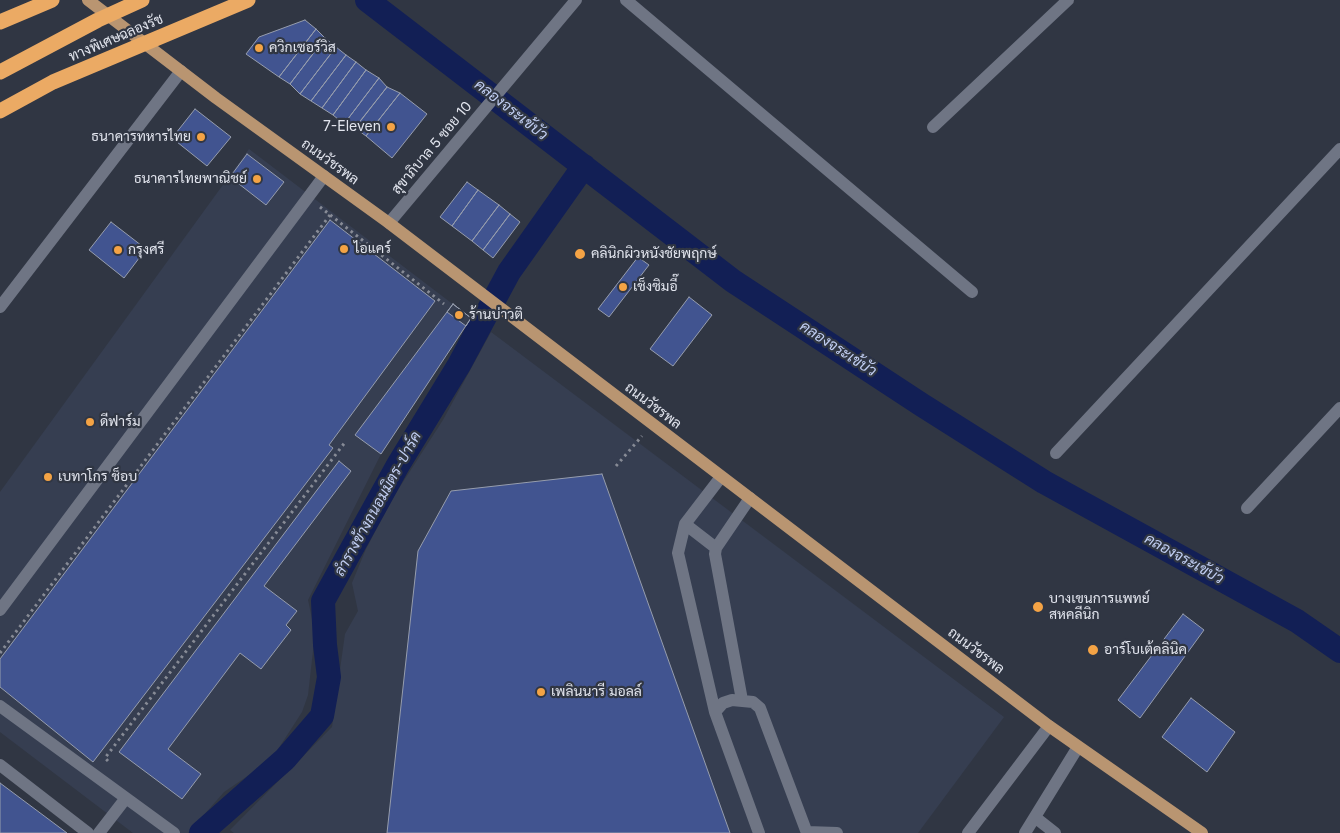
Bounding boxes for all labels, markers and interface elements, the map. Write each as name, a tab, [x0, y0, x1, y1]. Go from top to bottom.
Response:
street label: ทางพิเศษฉลองรัช	[66, 11, 166, 65]
place label: ควิกเซอร์วิส	[269, 40, 336, 56]
marker: ควิกเซอร์วิส	[253, 42, 265, 54]
water label: คลองจระเข้บัว	[471, 76, 551, 144]
street label: สุขาภิบาล 5 ซอย 10	[388, 98, 476, 198]
place label: 7-Eleven	[323, 119, 381, 135]
marker: 7-Eleven	[385, 121, 397, 133]
place label: ธนาคารทหารไทย	[91, 129, 191, 145]
marker: ธนาคารทหารไทย	[195, 131, 207, 143]
street label: ถนนวัชรพล	[298, 136, 362, 188]
place label: ธนาคารไทยพาณิชย์	[134, 171, 247, 187]
marker: ธนาคารไทยพาณิชย์	[251, 173, 263, 185]
place label: ไอแคร์	[354, 241, 391, 257]
place label: กรุงศรี	[128, 242, 164, 258]
marker: ไอแคร์	[338, 243, 350, 255]
marker: กรุงศรี	[112, 244, 124, 256]
place label: คลินิกผิวหนังชัยพฤกษ์	[591, 246, 717, 262]
marker: คลินิกผิวหนังชัยพฤกษ์	[573, 247, 587, 261]
place label: เช็งซิมอี๊	[633, 279, 678, 295]
marker: เช็งซิมอี๊	[617, 281, 629, 293]
place label: ร้านบ่าวติ	[469, 307, 523, 323]
marker: ร้านบ่าวติ	[453, 309, 465, 321]
water label: คลองจระเข้บัว	[796, 318, 880, 380]
street label: ถนนวัชรพล	[621, 379, 685, 433]
place label: ดีฟาร์ม	[100, 414, 141, 430]
marker: ดีฟาร์ม	[84, 416, 96, 428]
water label: ลำรางข้างถนอมมิตร-ปาร์ค	[331, 429, 425, 579]
place label: เบทาโกร ช็อบ	[58, 469, 137, 485]
marker: เบทาโกร ช็อบ	[42, 471, 54, 483]
water label: คลองจระเข้บัว	[1141, 530, 1227, 588]
place label: บางเขนการแพทย์ สหคลีนิก	[1049, 591, 1150, 624]
marker: บางเขนการแพทย์ สหคลีนิก	[1031, 600, 1045, 614]
street label: ถนนวัชรพล	[944, 624, 1008, 678]
place label: อาร์โบเต้คลินิค	[1104, 642, 1187, 658]
marker: อาร์โบเต้คลินิค	[1086, 643, 1100, 657]
place label: เพลินนารี มอลล์	[551, 684, 642, 700]
marker: เพลินนารี มอลล์	[535, 686, 547, 698]

